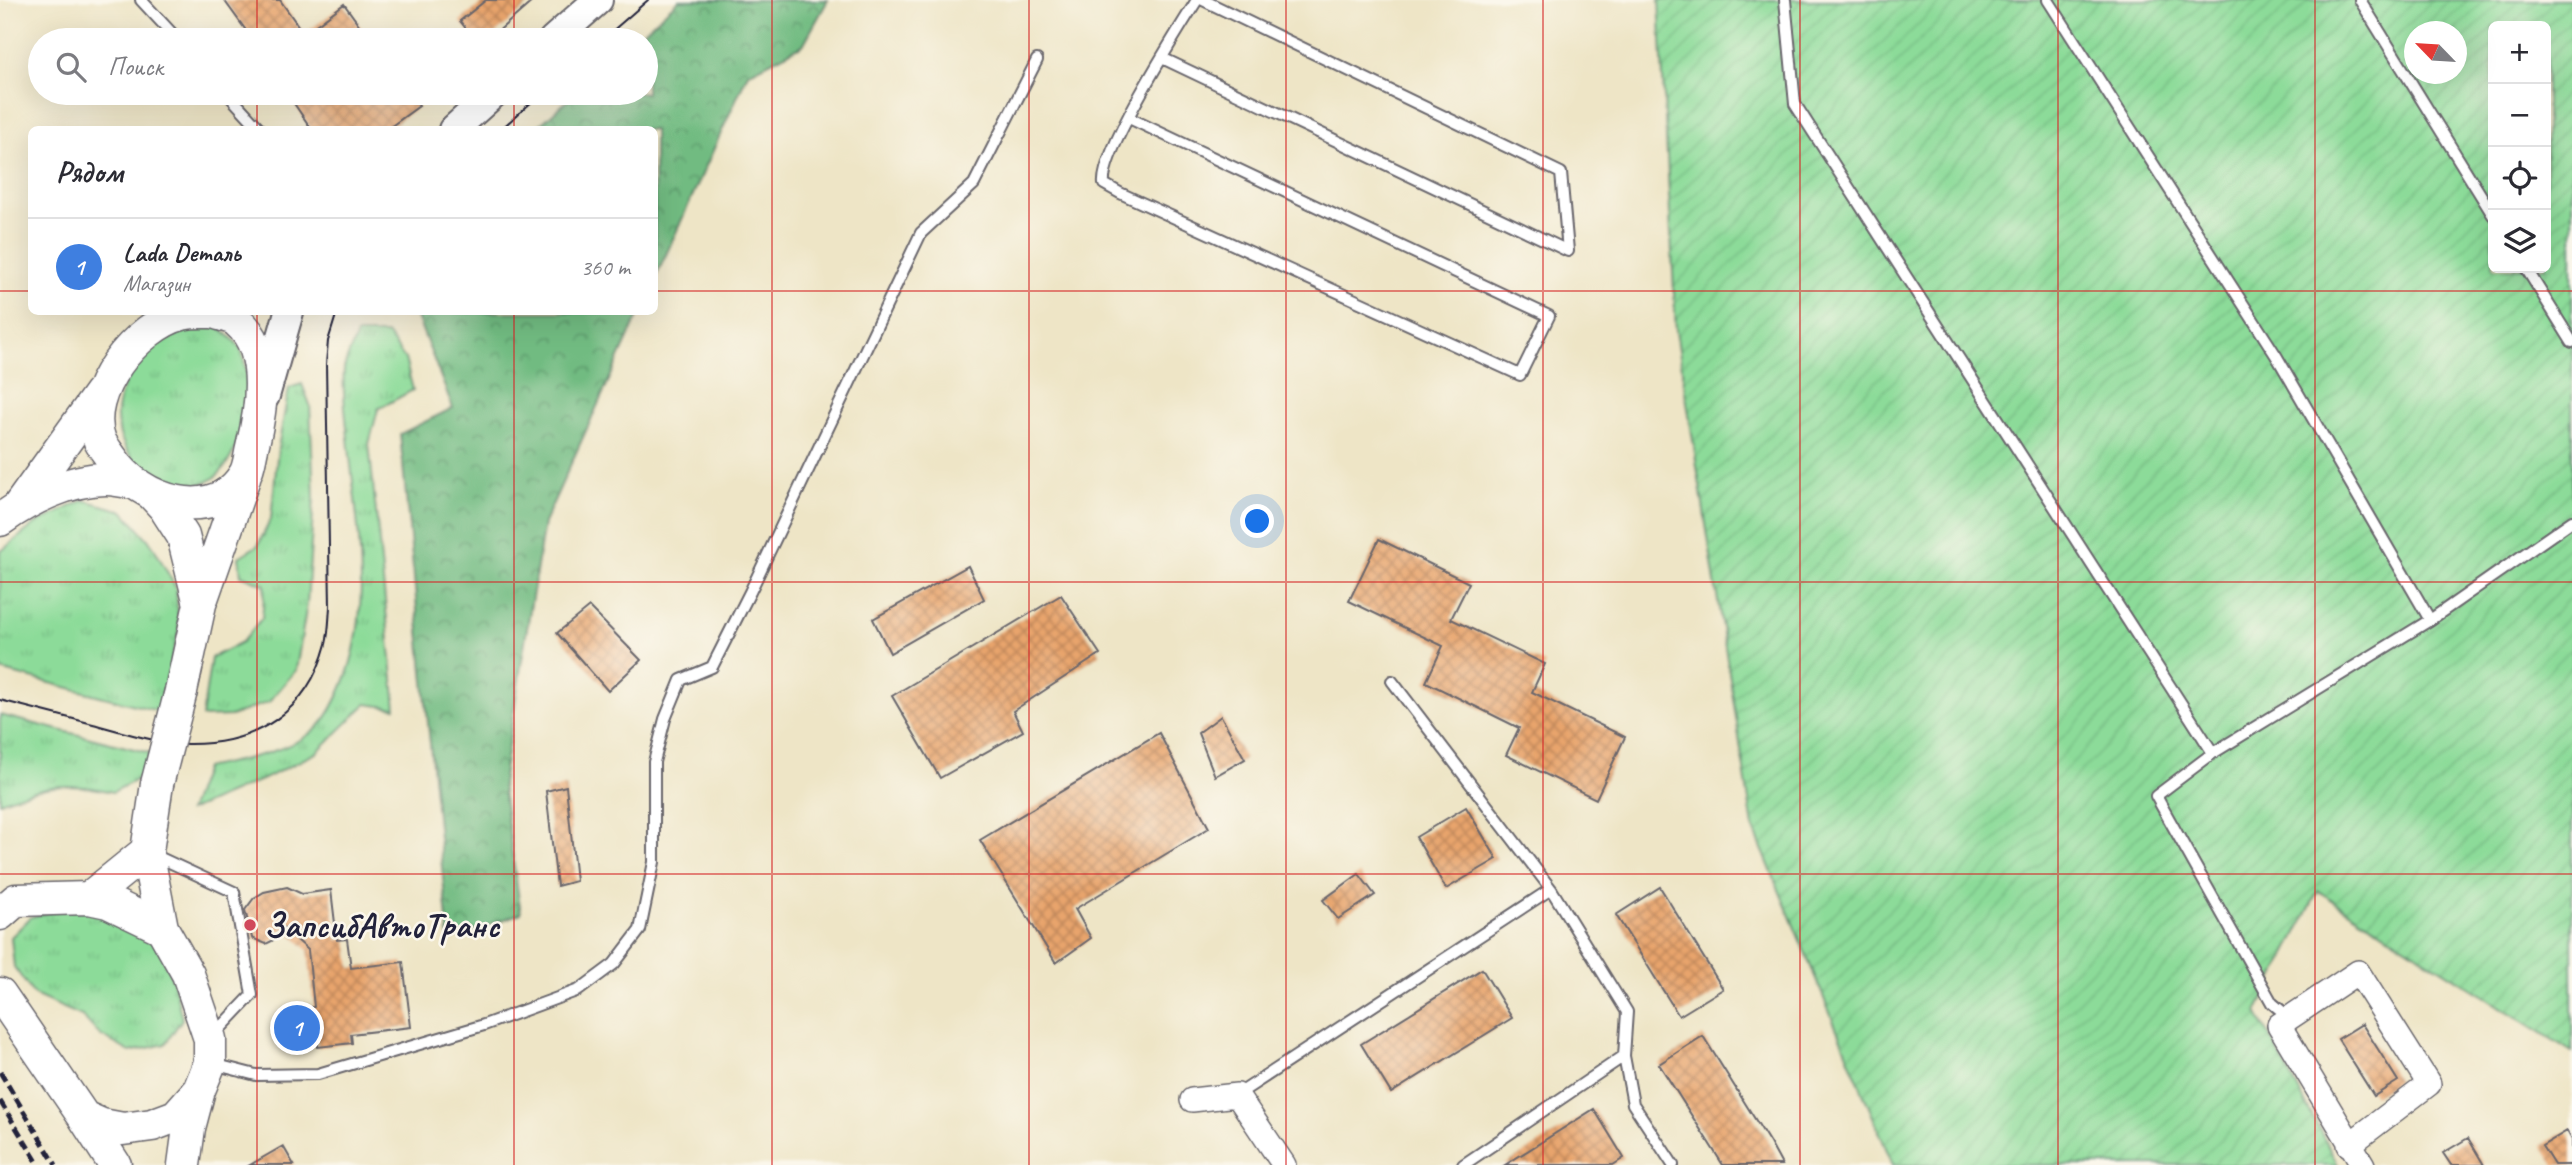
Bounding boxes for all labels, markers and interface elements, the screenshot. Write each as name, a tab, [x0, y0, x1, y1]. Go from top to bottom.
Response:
north arrow	[2404, 21, 2467, 84]
map controls	[2488, 21, 2551, 273]
button: +	[2488, 21, 2551, 84]
search box	[28, 28, 658, 105]
icon: search	[52, 48, 90, 86]
text: Поиск	[108, 50, 163, 83]
button: −	[2488, 84, 2551, 147]
button: locate	[2488, 147, 2551, 210]
text: Рядом	[56, 153, 123, 191]
button: layers	[2488, 210, 2551, 273]
text: Lada Dеталь	[123, 236, 241, 269]
text: 1	[74, 253, 84, 282]
text: 360 m	[581, 253, 630, 282]
text: Магазин	[123, 269, 190, 298]
your location	[1240, 504, 1274, 538]
place label: ЗапсибАвтоТранс	[264, 903, 501, 948]
marker: ЗапсибАвтоТранс	[242, 917, 258, 933]
pin: 1	[274, 1002, 320, 1054]

